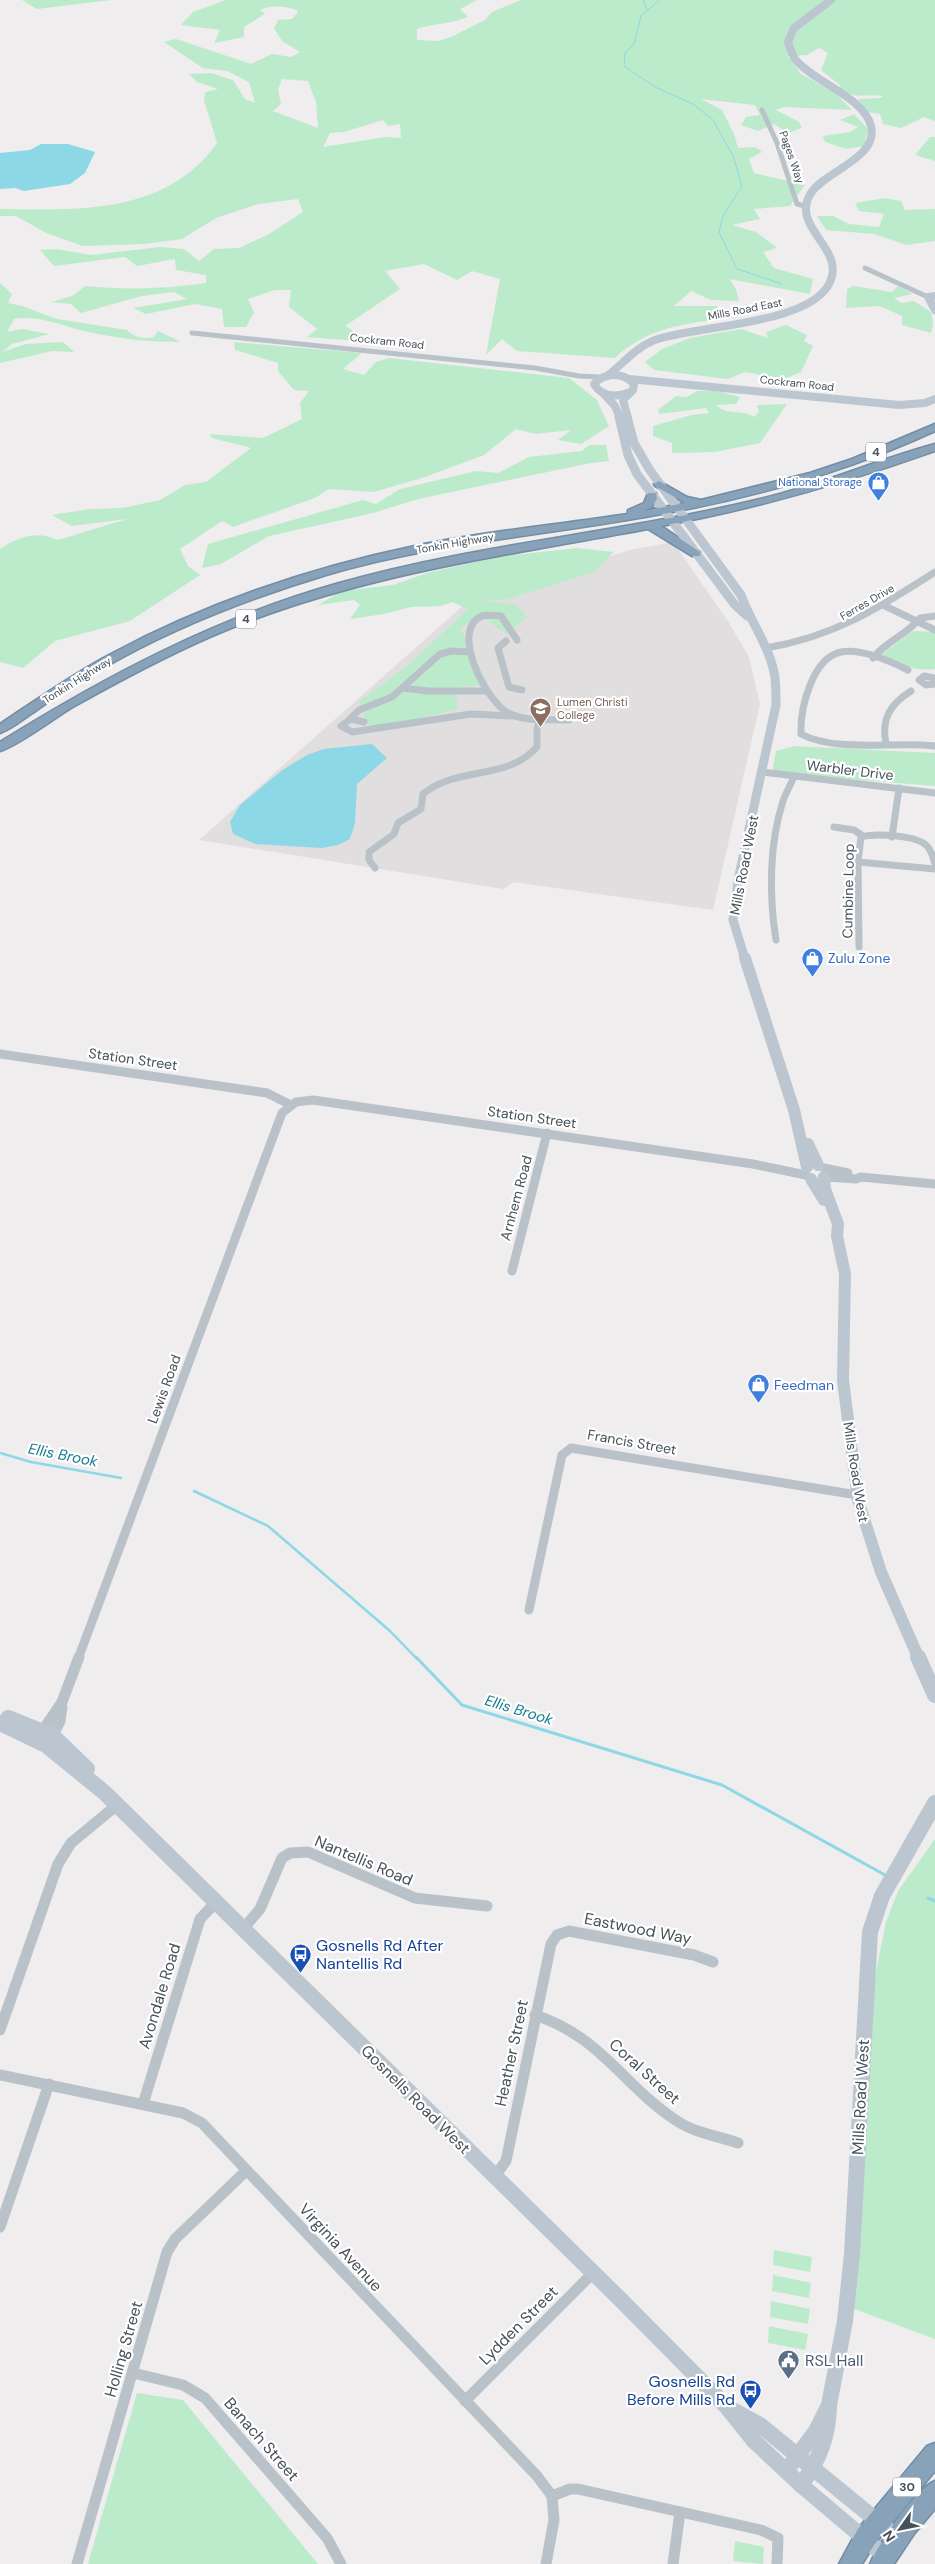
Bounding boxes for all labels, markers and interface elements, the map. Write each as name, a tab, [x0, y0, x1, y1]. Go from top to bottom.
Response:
street label: Pages Way	[776, 129, 808, 185]
street label: Mills Road East	[707, 295, 783, 323]
street label: Cockram Road	[349, 330, 425, 352]
street label: Cockram Road	[759, 372, 835, 394]
road number: 4	[866, 442, 886, 462]
shop icon: National Storage	[866, 470, 890, 501]
place label: National Storage	[778, 475, 862, 489]
street label: Tonkin Highway	[415, 529, 495, 557]
street label: Ferres Drive	[837, 581, 897, 623]
road number: 4	[236, 610, 256, 628]
street label: Tonkin Highway	[40, 653, 114, 707]
place label: Lumen Christi College	[557, 695, 628, 722]
school or university icon: Lumen Christi College	[529, 696, 553, 727]
street label: Warbler Drive	[805, 756, 895, 784]
street label: Mills Road West	[725, 813, 763, 917]
street label: Cumbine Loop	[838, 843, 858, 939]
shop icon: Zulu Zone	[800, 946, 824, 977]
place label: Zulu Zone	[828, 949, 890, 967]
street label: Station Street	[87, 1044, 179, 1074]
street label: Station Street	[486, 1102, 578, 1132]
street label: Arnhem Road	[496, 1154, 536, 1242]
street label: Lewis Road	[143, 1352, 185, 1426]
shop icon: Feedman	[746, 1373, 770, 1404]
place label: Feedman	[774, 1376, 834, 1394]
street label: Mills Road West	[839, 1420, 873, 1524]
street label: Francis Street	[586, 1425, 678, 1459]
water label: Ellis Brook	[27, 1438, 100, 1472]
water label: Ellis Brook	[483, 1690, 556, 1730]
street label: Nantellis Road	[312, 1830, 416, 1891]
street label: Eastwood Way	[582, 1908, 693, 1949]
place label: Gosnells Rd After Nantellis Rd	[316, 1935, 444, 1974]
street label: Avondale Road	[133, 1941, 186, 2052]
bus stop icon: Gosnells Rd After Nantellis Rd	[288, 1942, 312, 1973]
street label: Heather Street	[490, 1998, 533, 2108]
street label: Coral Street	[605, 2034, 685, 2109]
street label: Mills Road West	[847, 2039, 874, 2155]
street label: Gosnells Road West	[356, 2040, 475, 2159]
street label: Virginia Avenue	[294, 2199, 387, 2296]
street label: Lydden Street	[474, 2281, 562, 2369]
street label: Holling Street	[100, 2299, 147, 2400]
public building icon: RSL Hall	[777, 2348, 801, 2379]
place label: RSL Hall	[805, 2350, 863, 2371]
place label: Gosnells Rd Before Mills Rd	[627, 2371, 735, 2410]
bus stop icon: Gosnells Rd Before Mills Rd	[739, 2378, 763, 2409]
street label: Banach Street	[220, 2393, 304, 2486]
road number: 30	[893, 2478, 921, 2496]
north arrow	[875, 2504, 925, 2554]
text: N	[879, 2527, 899, 2545]

